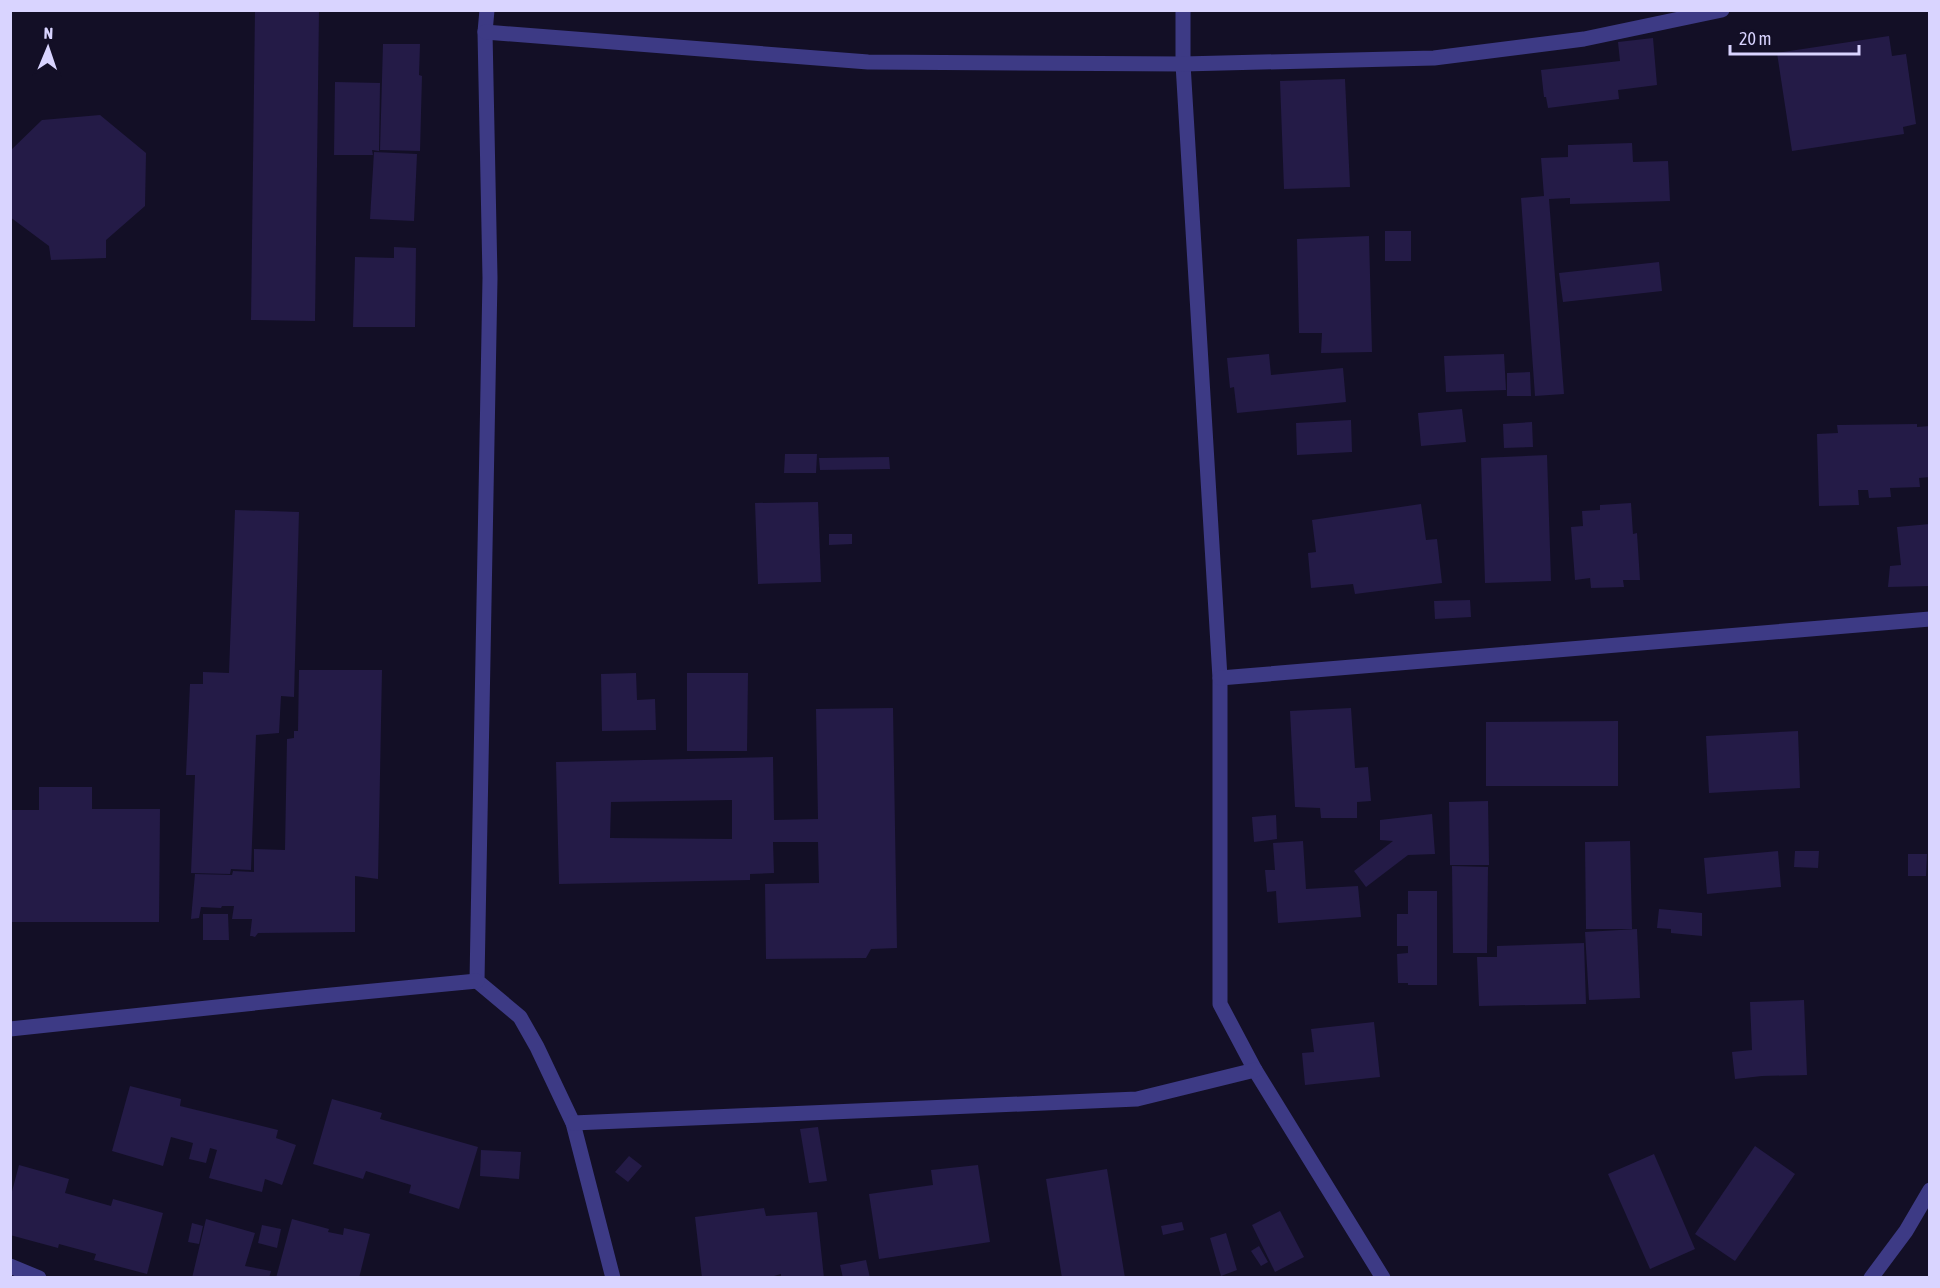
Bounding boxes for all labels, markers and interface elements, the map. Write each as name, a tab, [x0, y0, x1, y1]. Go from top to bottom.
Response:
north arrow	[18, 18, 78, 78]
scale bar	[1730, 18, 1859, 56]
text: N	[43, 24, 54, 42]
text: 20 m	[1739, 28, 1771, 49]

